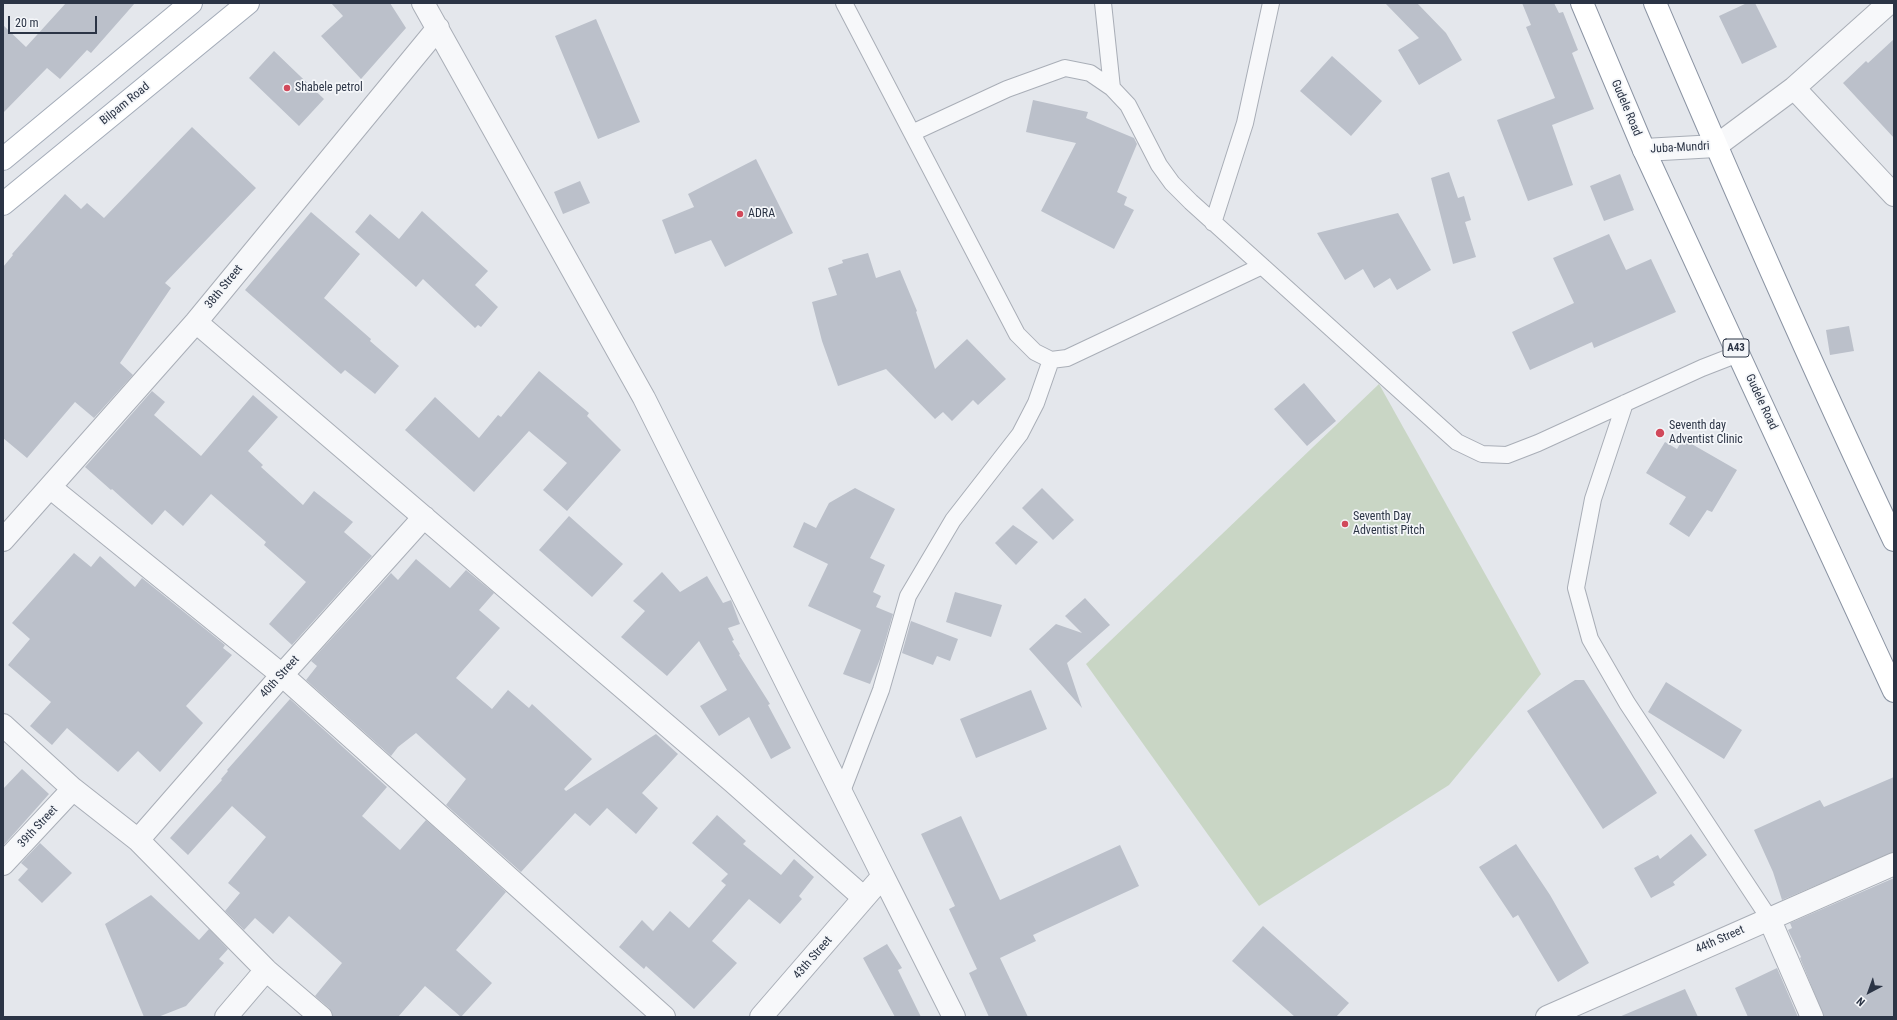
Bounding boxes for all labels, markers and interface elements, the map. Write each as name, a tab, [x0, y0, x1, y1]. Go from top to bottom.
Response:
scale bar	[10, 8, 99, 34]
text: 20 m	[15, 16, 39, 30]
street label: Gudele Road	[1608, 78, 1644, 138]
street label: Bilpam Road	[97, 80, 153, 128]
place label: Shabele petrol	[295, 81, 363, 95]
marker: Shabele petrol	[282, 83, 292, 93]
street label: Juba-Mundri	[1650, 139, 1710, 157]
place label: ADRA	[748, 207, 775, 221]
marker: ADRA	[735, 209, 745, 219]
street label: 38th Street	[202, 262, 246, 312]
road number: A43	[1723, 339, 1749, 357]
street label: Gudele Road	[1742, 372, 1780, 432]
place label: Seventh day Adventist Clinic	[1669, 419, 1743, 447]
marker: Seventh day Adventist Clinic	[1654, 427, 1666, 439]
place label: Seventh Day Adventist Pitch	[1353, 510, 1425, 538]
marker: Seventh Day Adventist Pitch	[1340, 519, 1350, 529]
street label: 40th Street	[257, 653, 303, 701]
street label: 39th Street	[15, 803, 61, 851]
street label: 44th Street	[1693, 923, 1747, 957]
street label: 43th Street	[790, 934, 836, 982]
north arrow	[1849, 972, 1889, 1012]
text: N	[1854, 994, 1868, 1009]

